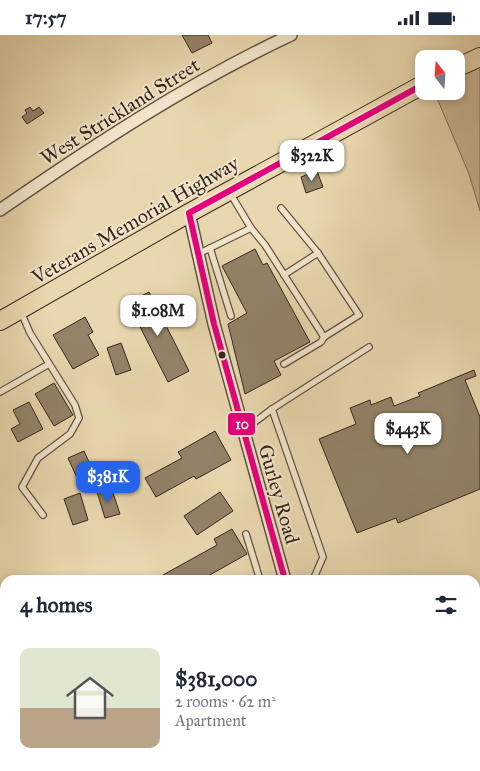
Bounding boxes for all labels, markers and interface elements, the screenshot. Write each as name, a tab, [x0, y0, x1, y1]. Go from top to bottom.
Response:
text: 17:57	[25, 6, 66, 29]
north arrow	[415, 50, 465, 100]
map controls	[415, 50, 465, 100]
street label: West Strickland Street	[36, 52, 204, 170]
pin: $322K	[277, 139, 347, 182]
text: $322K	[290, 146, 334, 165]
street label: Veterans Memorial Highway	[26, 151, 244, 291]
pin: $1.08M	[117, 295, 199, 337]
text: $1.08M	[131, 301, 185, 320]
unlabelled marker	[217, 350, 227, 360]
line badge: 10	[227, 412, 256, 436]
pin: $443K	[373, 413, 443, 455]
text: 10	[235, 416, 249, 433]
text: $443K	[385, 419, 431, 438]
street label: Gurley Road	[253, 441, 305, 547]
pin: $381K	[73, 461, 143, 503]
text: $381K	[87, 467, 129, 486]
icon: filters	[432, 591, 460, 619]
text: 4 homes	[20, 592, 92, 618]
text: $381,000	[175, 666, 258, 692]
icon: home	[60, 668, 120, 728]
text: 2 rooms · 62 m²	[175, 692, 276, 711]
text: Apartment	[175, 711, 247, 730]

